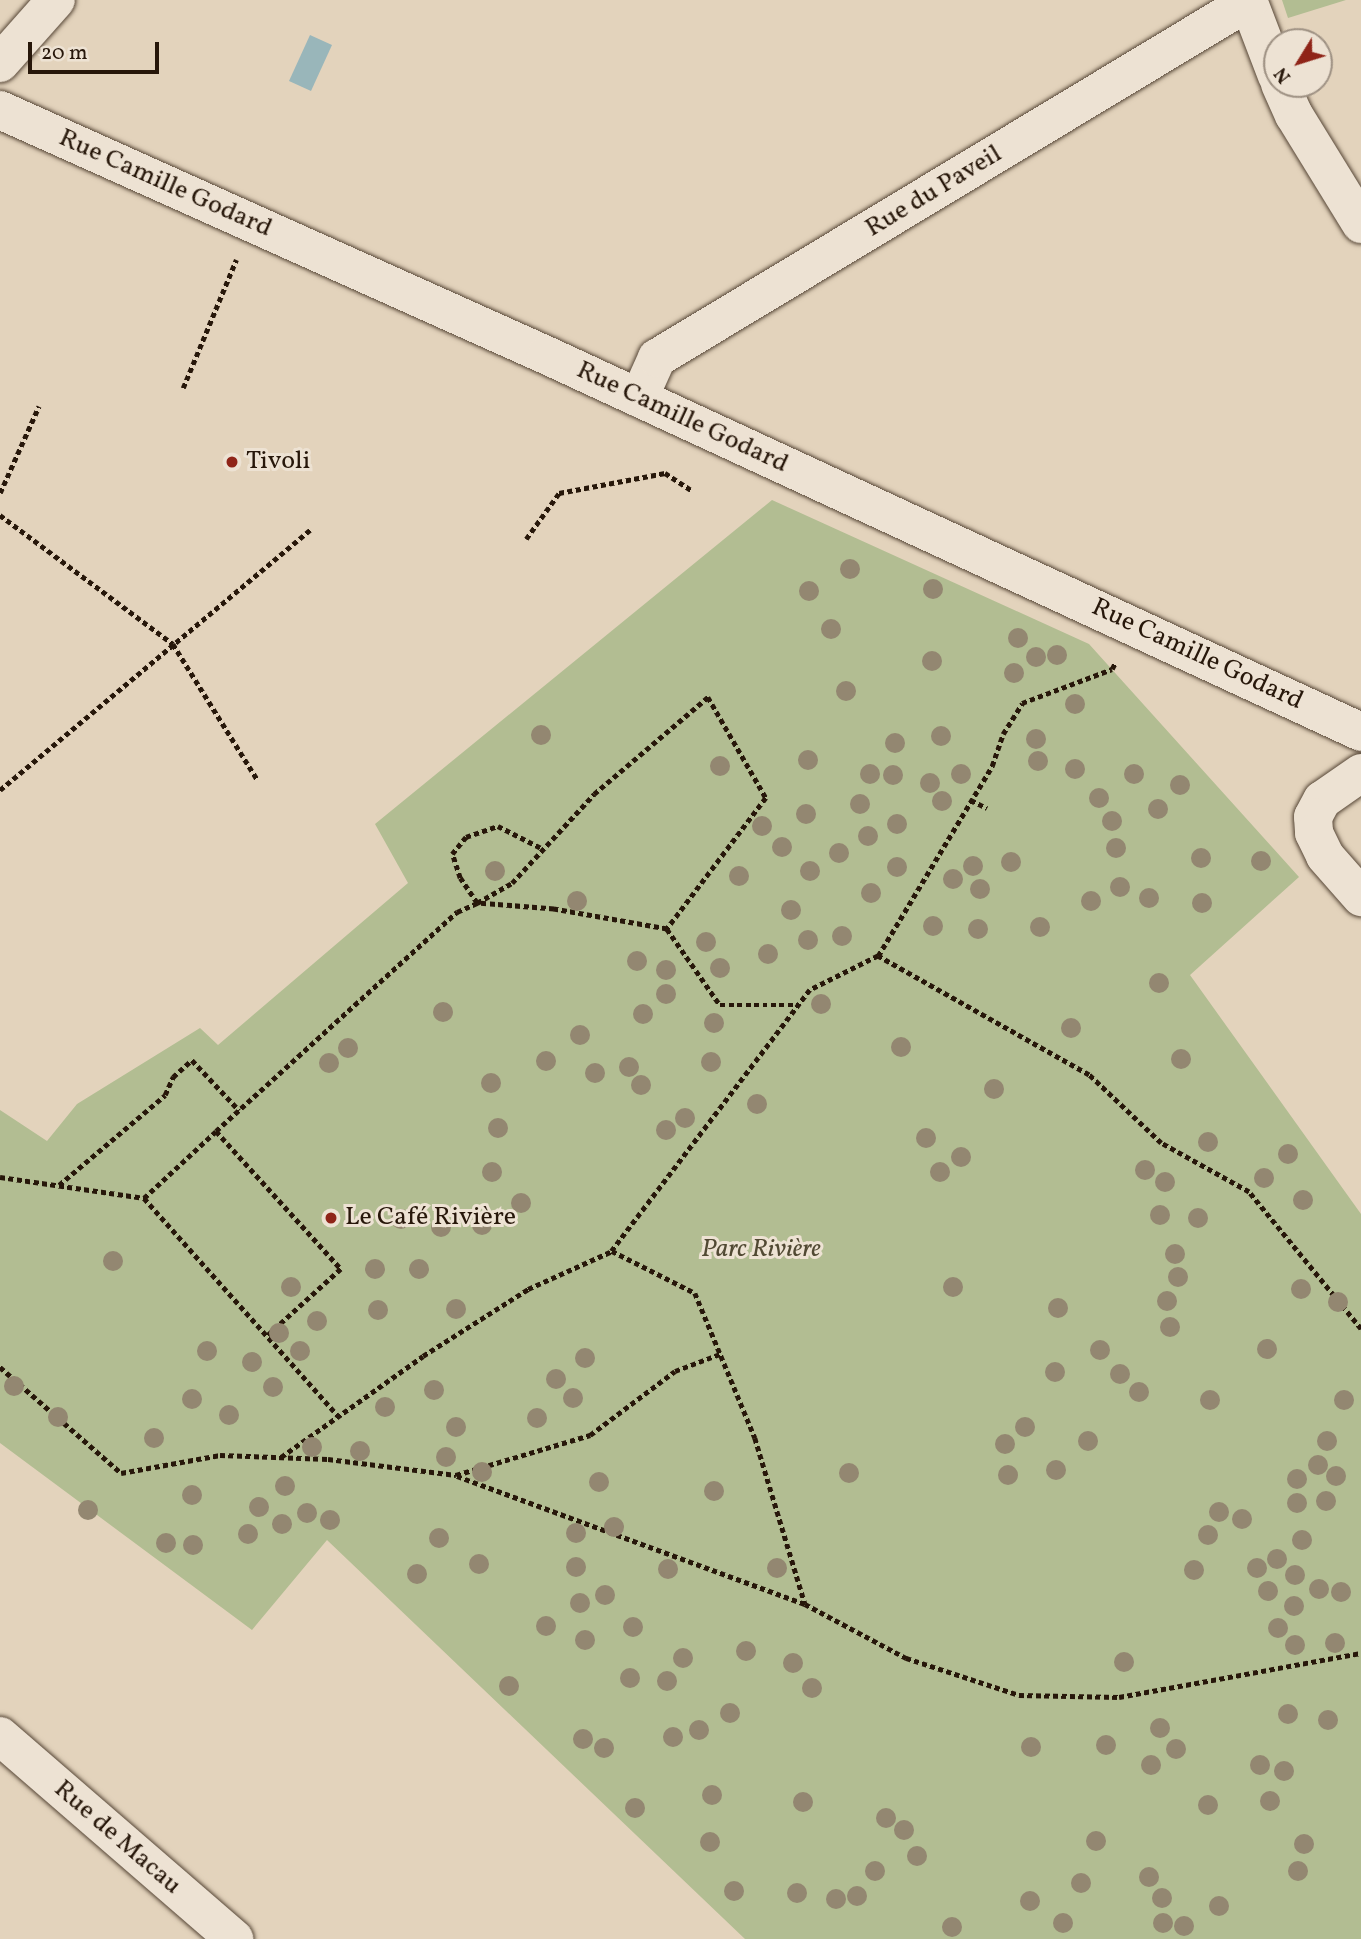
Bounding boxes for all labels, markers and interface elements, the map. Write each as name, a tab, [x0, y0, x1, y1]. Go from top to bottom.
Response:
scale bar	[32, 28, 163, 72]
north arrow	[1263, 28, 1333, 98]
text: 20 m	[41, 39, 87, 68]
text: N	[1269, 61, 1298, 88]
street label: Rue Camille Godard	[54, 123, 276, 245]
street label: Rue du Paveil	[860, 139, 1008, 245]
street label: Rue Camille Godard	[571, 355, 793, 481]
place label: Tivoli	[246, 446, 310, 478]
marker: Tivoli	[224, 454, 240, 470]
street label: Rue Camille Godard	[1086, 592, 1308, 718]
place label: Le Café Rivière	[345, 1202, 516, 1234]
marker: Le Café Rivière	[323, 1210, 339, 1226]
park label: Parc Rivière	[701, 1234, 821, 1266]
street label: Rue de Macau	[47, 1774, 187, 1902]

